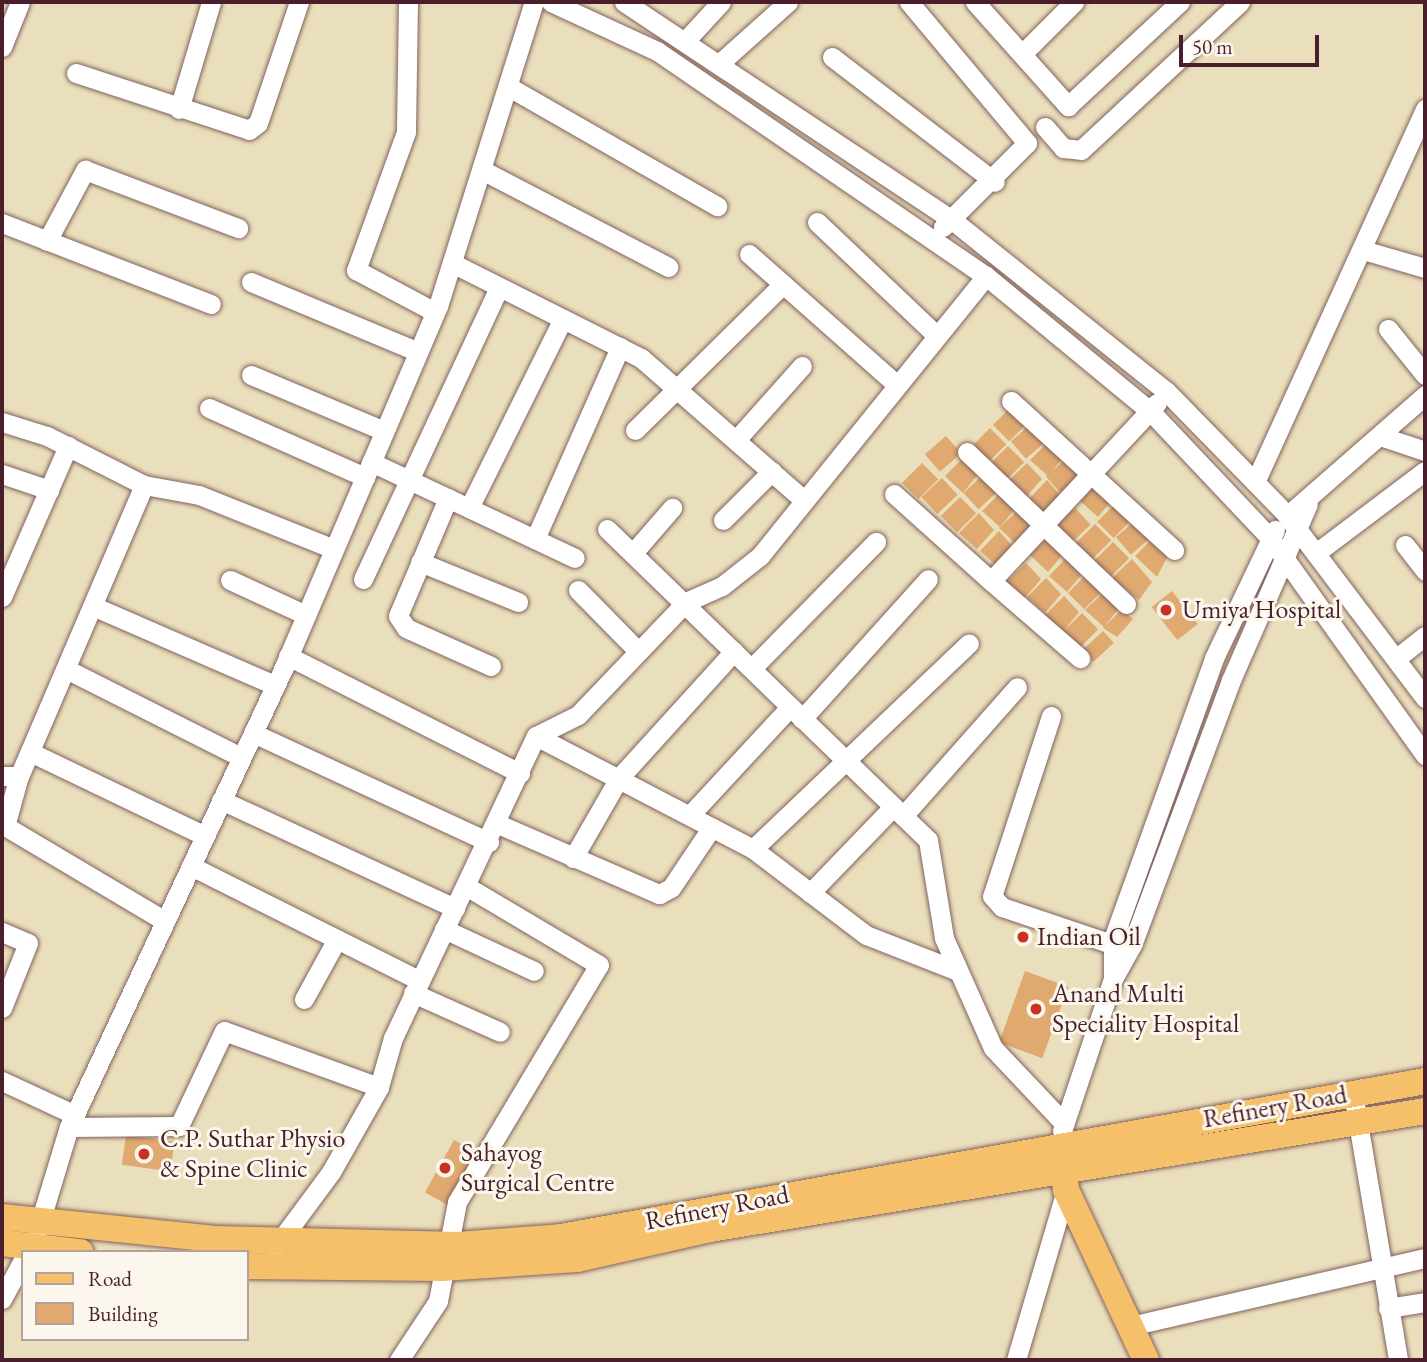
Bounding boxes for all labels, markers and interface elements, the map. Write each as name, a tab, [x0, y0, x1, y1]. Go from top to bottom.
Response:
scale bar	[1182, 21, 1322, 65]
text: 50 m	[1192, 33, 1233, 60]
place label: Umiya Hospital	[1182, 594, 1341, 626]
marker: Umiya Hospital	[1156, 600, 1176, 620]
place label: Indian Oil	[1037, 921, 1141, 953]
marker: Indian Oil	[1015, 929, 1031, 945]
place label: Anand Multi Speciality Hospital	[1052, 978, 1239, 1040]
marker: Anand Multi Speciality Hospital	[1026, 999, 1046, 1019]
street label: Refinery Road	[1201, 1079, 1349, 1135]
place label: C.P. Suthar Physio & Spine Clinic	[160, 1123, 345, 1184]
place label: Sahayog Surgical Centre	[461, 1137, 614, 1198]
marker: C.P. Suthar Physio & Spine Clinic	[134, 1144, 154, 1164]
marker: Sahayog Surgical Centre	[435, 1158, 455, 1178]
street label: Refinery Road	[643, 1179, 791, 1237]
legend	[21, 1250, 248, 1341]
text: Road	[88, 1265, 132, 1292]
text: Building	[88, 1300, 158, 1327]

